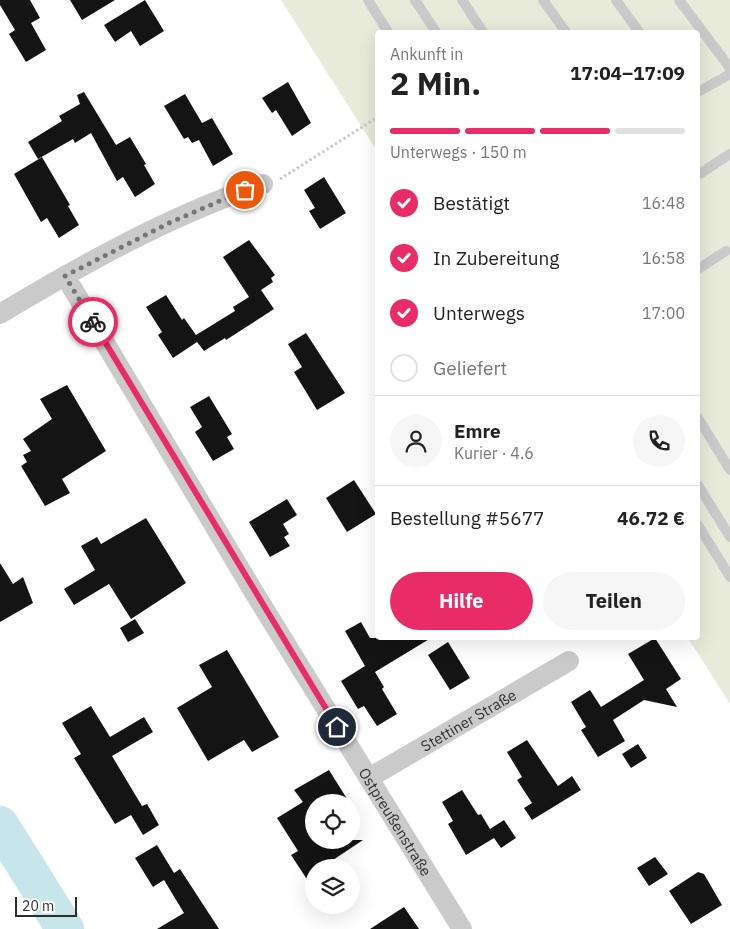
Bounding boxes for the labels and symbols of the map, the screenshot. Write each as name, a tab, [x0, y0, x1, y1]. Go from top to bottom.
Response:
pin	[224, 169, 266, 211]
courier	[68, 297, 118, 347]
street label: Stettiner Straße	[417, 685, 519, 755]
pin	[316, 706, 358, 748]
street label: Ostpreußenstraße	[355, 764, 436, 879]
scale bar	[15, 894, 78, 917]

